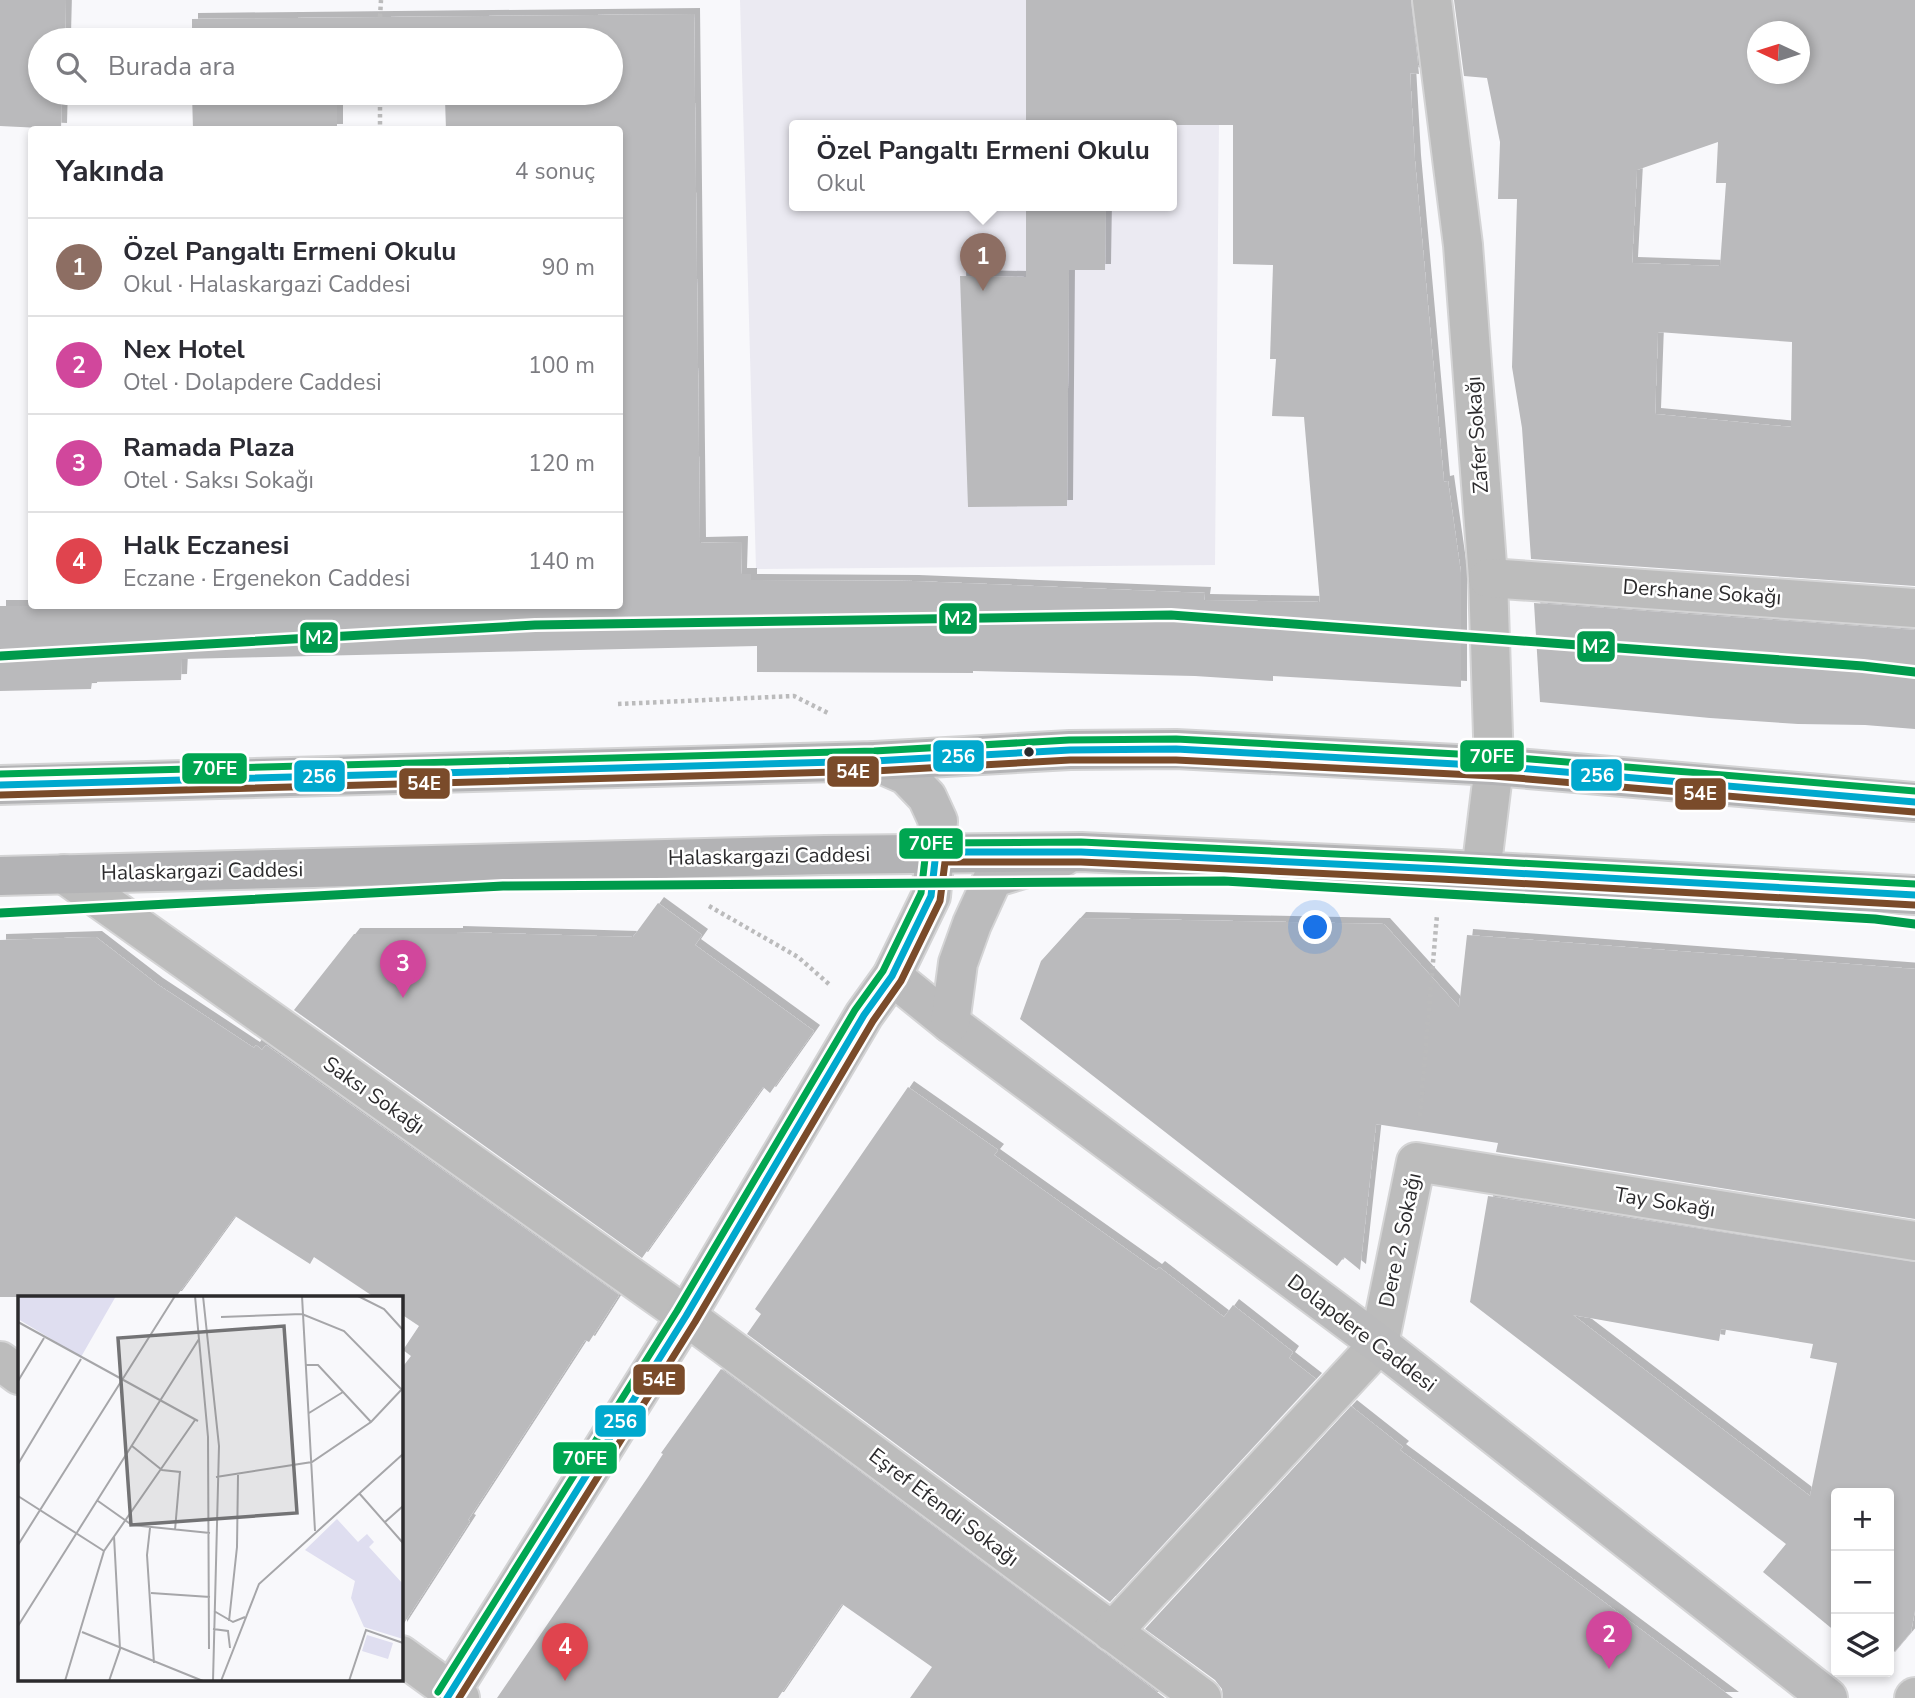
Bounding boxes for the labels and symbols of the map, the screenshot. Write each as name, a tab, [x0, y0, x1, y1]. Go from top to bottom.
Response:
north arrow	[1747, 21, 1810, 84]
pin: 1	[960, 233, 1006, 291]
street label: Zafer Sokağı	[1459, 375, 1495, 495]
street label: Dershane Sokağı	[1622, 572, 1782, 612]
line badge: M2	[938, 602, 978, 635]
text: M2	[944, 606, 972, 632]
line badge: M2	[299, 621, 339, 654]
text: M2	[305, 625, 333, 651]
line badge: M2	[1576, 630, 1616, 663]
text: M2	[1582, 634, 1610, 660]
line badge: 256	[932, 739, 985, 773]
line badge: 70FE	[1459, 739, 1525, 773]
text: 256	[941, 744, 975, 770]
text: 70FE	[1470, 744, 1514, 770]
unlabelled marker	[1022, 745, 1036, 759]
line badge: 70FE	[181, 752, 248, 785]
line badge: 54E	[826, 755, 880, 788]
text: 70FE	[193, 756, 237, 782]
line badge: 256	[1570, 758, 1623, 792]
line badge: 256	[293, 759, 346, 793]
text: 54E	[836, 759, 870, 785]
text: 256	[1580, 763, 1614, 789]
text: 256	[302, 764, 336, 790]
line badge: 54E	[398, 767, 451, 800]
text: 54E	[407, 771, 441, 797]
line badge: 54E	[1674, 777, 1727, 811]
text: 54E	[1683, 781, 1717, 807]
line badge: 70FE	[898, 827, 964, 860]
text: 70FE	[909, 831, 953, 857]
street label: Halaskargazi Caddesi	[668, 840, 870, 872]
street label: Halaskargazi Caddesi	[101, 855, 303, 887]
your location	[1298, 910, 1332, 944]
pin: 3	[380, 940, 426, 998]
street label: Saksı Sokağı	[318, 1050, 430, 1140]
street label: Dere 2. Sokağı	[1372, 1170, 1428, 1310]
street label: Tay Sokağı	[1613, 1180, 1717, 1224]
street label: Dolapdere Caddesi	[1282, 1268, 1442, 1398]
inset map	[18, 1296, 402, 1680]
line badge: 54E	[632, 1363, 686, 1396]
text: 54E	[642, 1367, 676, 1393]
line badge: 256	[594, 1404, 647, 1438]
text: 256	[603, 1409, 637, 1435]
line badge: 70FE	[552, 1441, 618, 1475]
street label: Eşref Efendi Sokağı	[863, 1441, 1025, 1573]
text: 70FE	[563, 1446, 607, 1472]
pin: 2	[1586, 1611, 1632, 1669]
pin: 4	[542, 1623, 588, 1681]

